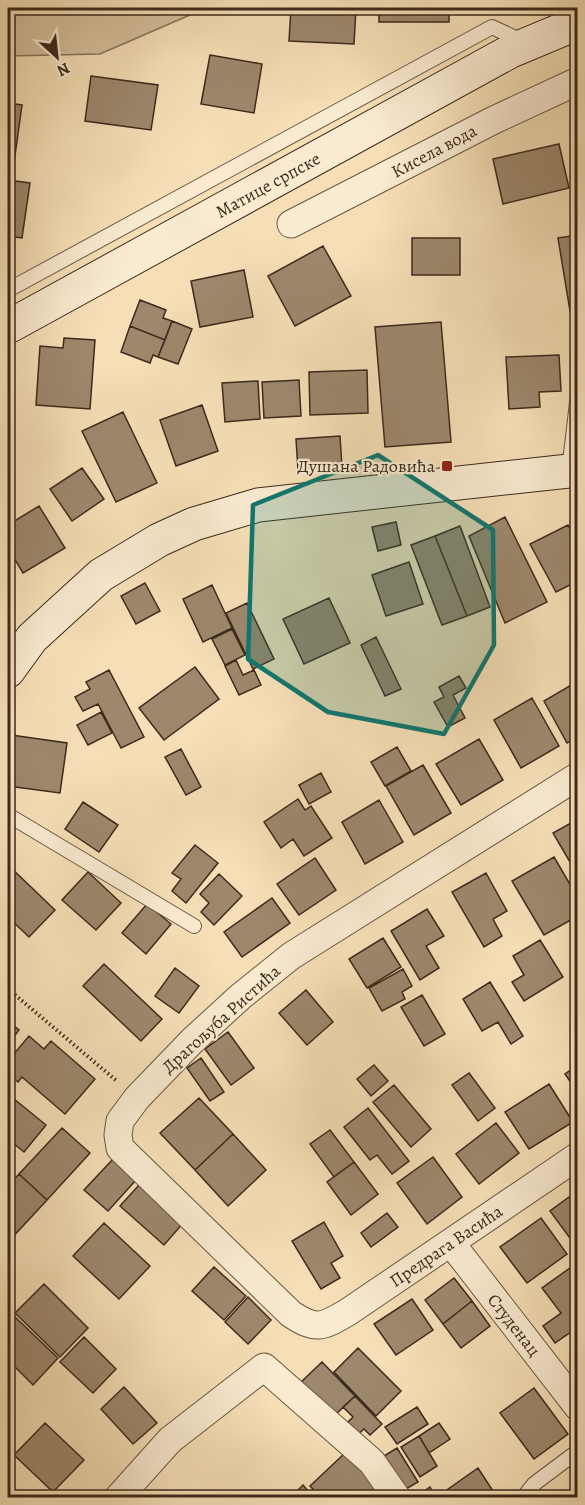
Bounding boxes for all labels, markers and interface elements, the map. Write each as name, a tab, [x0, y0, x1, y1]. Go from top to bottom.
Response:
north arrow	[27, 27, 87, 87]
text: N	[53, 57, 74, 82]
street label: Кисела вода	[387, 118, 481, 184]
street label: Матице српске	[211, 146, 325, 224]
place label: Душана Радовића	[297, 454, 436, 478]
marker: Душана Радовића	[440, 459, 454, 473]
street label: Драгољуба Ристића	[157, 959, 286, 1079]
street label: Предрага Васића	[385, 1199, 508, 1293]
street label: Студенац	[482, 1289, 546, 1361]

